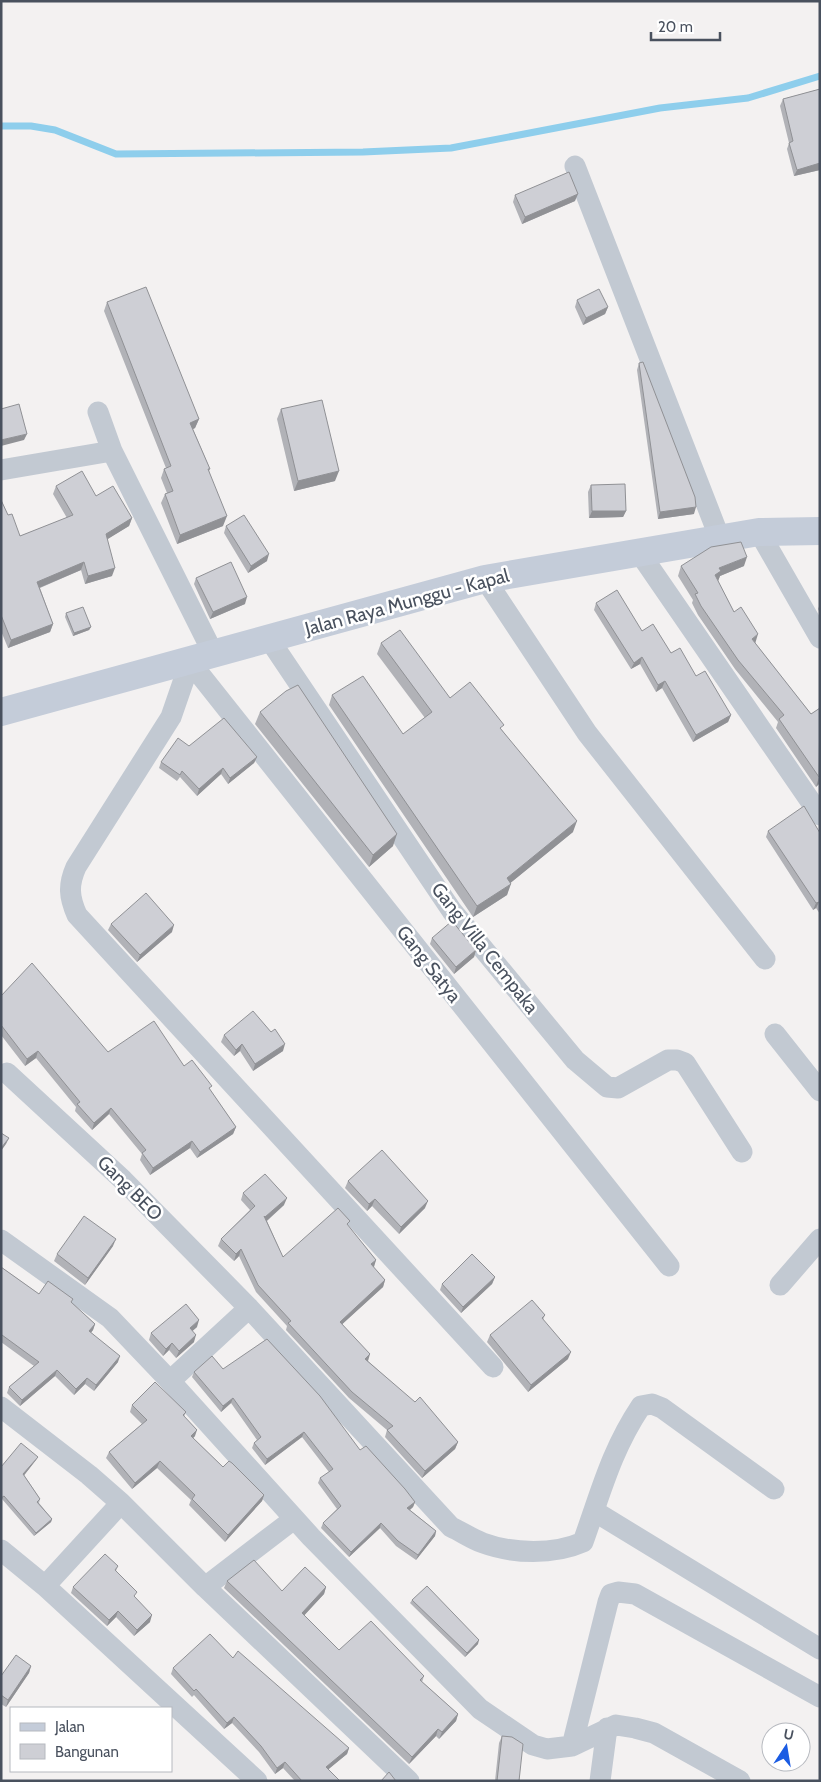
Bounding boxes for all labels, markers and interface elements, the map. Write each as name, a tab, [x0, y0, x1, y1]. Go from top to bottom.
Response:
scale bar	[651, 10, 720, 42]
text: 20 m	[658, 18, 693, 36]
street label: Jalan Raya Munggu - Kapal	[301, 564, 512, 641]
street label: Gang Villa Cempaka	[427, 878, 543, 1018]
street label: Gang Satya	[392, 921, 466, 1007]
street label: Gang BEO	[93, 1151, 167, 1225]
legend	[10, 1707, 172, 1772]
text: Jalan	[54, 1718, 85, 1736]
north arrow	[761, 1722, 811, 1772]
text: U	[782, 1724, 795, 1744]
text: Bangunan	[55, 1743, 119, 1761]

